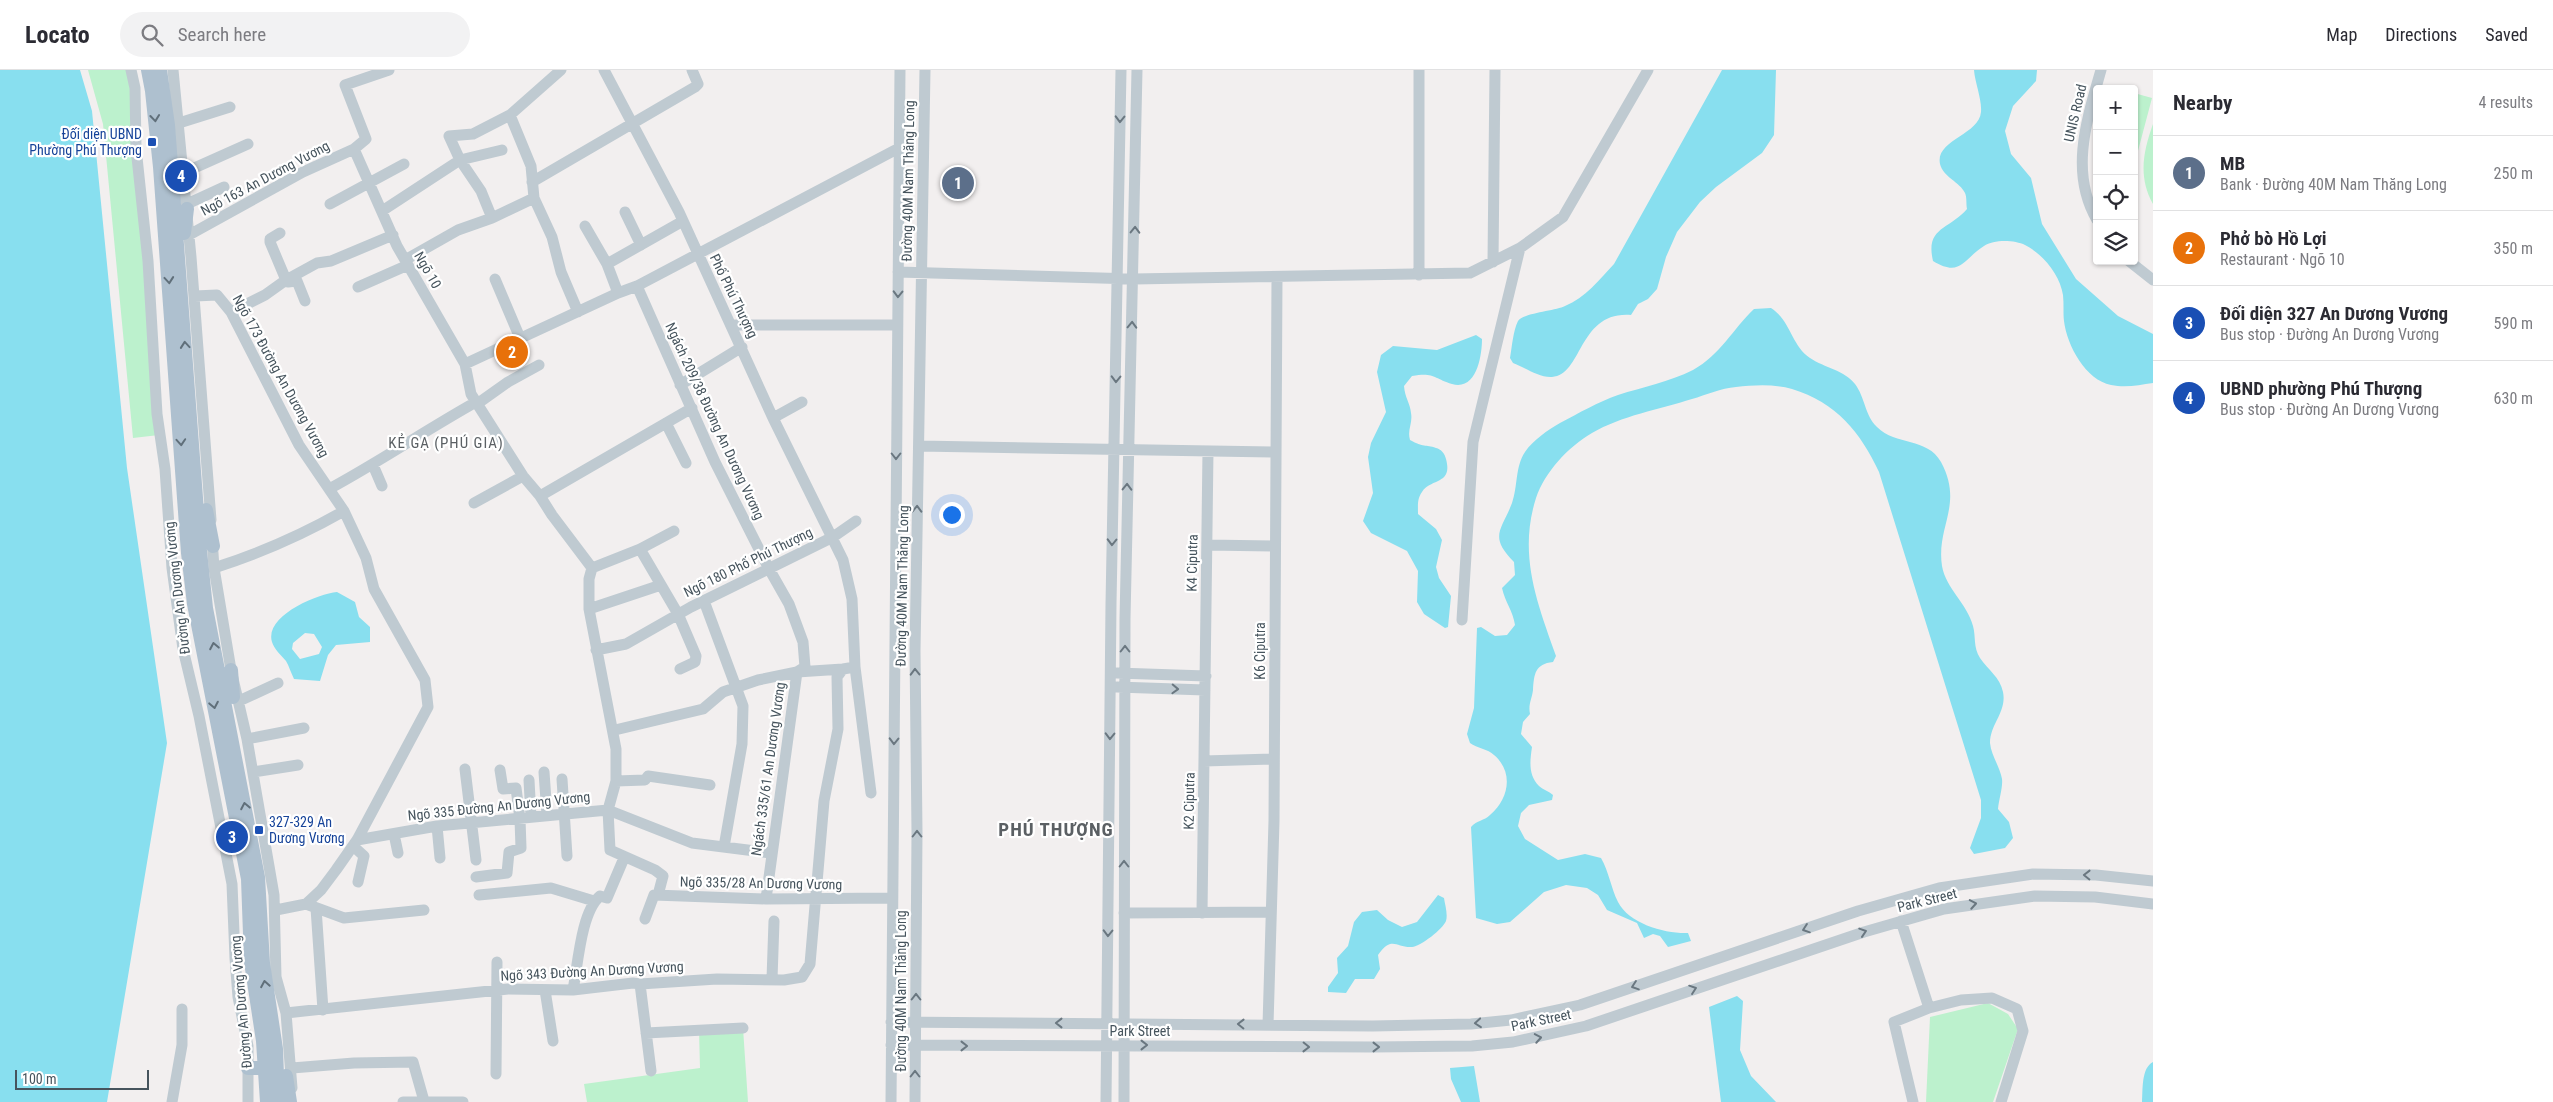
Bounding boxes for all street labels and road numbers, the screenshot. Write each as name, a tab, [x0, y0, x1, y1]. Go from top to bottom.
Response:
street label: UNIS Road	[2061, 83, 2089, 143]
street label: Đường 40M Nam Thăng Long	[899, 100, 917, 262]
street label: Ngõ 163 An Dương Vương	[198, 137, 332, 219]
street label: Ngõ 10	[411, 249, 445, 291]
street label: Phố Phú Thượng	[707, 251, 761, 341]
street label: Ngõ 173 Đường An Dương Vương	[230, 292, 332, 460]
street label: Ngách 209/38 Đường An Dương Vương	[662, 320, 768, 522]
street label: Đường 40M Nam Thăng Long	[893, 505, 911, 667]
street label: Đường An Dương Vương	[161, 521, 193, 655]
street label: Ngõ 180 Phố Phú Thượng	[681, 524, 815, 600]
street label: K4 Ciputra	[1184, 534, 1200, 592]
street label: K6 Ciputra	[1252, 622, 1268, 680]
street label: Ngách 335/61 An Dương Vương	[748, 681, 788, 857]
street label: K2 Ciputra	[1181, 772, 1197, 830]
street label: Ngõ 335 Đường An Dương Vương	[407, 788, 591, 824]
street label: Ngõ 335/28 An Dương Vương	[680, 874, 842, 892]
street label: Park Street	[1895, 885, 1959, 915]
street label: Đường 40M Nam Thăng Long	[893, 910, 909, 1072]
street label: Đường An Dương Vương	[227, 935, 255, 1069]
street label: Ngõ 343 Đường An Dương Vương	[500, 958, 684, 984]
street label: Park Street	[1510, 1006, 1572, 1034]
street label: Park Street	[1110, 1023, 1170, 1039]

